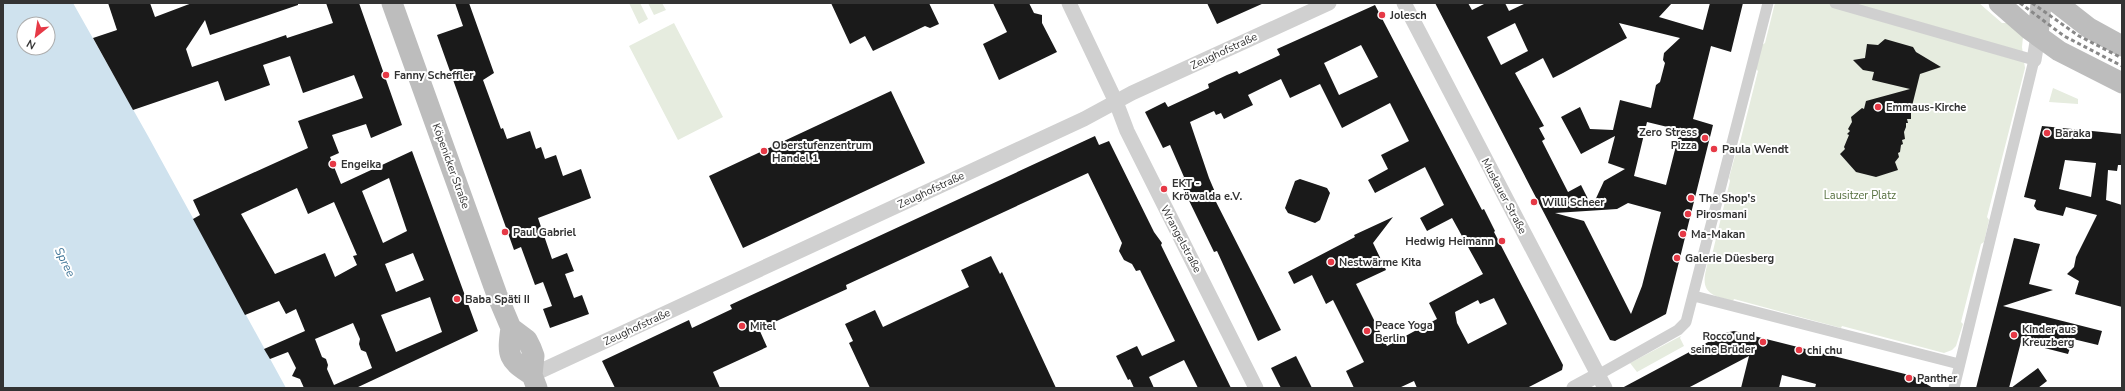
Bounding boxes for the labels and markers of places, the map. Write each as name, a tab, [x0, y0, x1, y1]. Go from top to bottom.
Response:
place label: Jolesch	[1389, 8, 1427, 23]
marker: Jolesch	[1377, 10, 1387, 20]
place label: Fanny Scheffler	[394, 68, 474, 83]
marker: Fanny Scheffler	[381, 70, 391, 80]
place label: Emmaus-Kirche	[1886, 100, 1966, 115]
marker: Emmaus-Kirche	[1873, 102, 1883, 112]
place label: Zero Stress Pizza	[1639, 125, 1697, 153]
place label: Baraka	[2055, 126, 2091, 141]
marker: Baraka	[2042, 128, 2052, 138]
marker: Zero Stress Pizza	[1700, 133, 1710, 143]
place label: Oberstufenzentrum Handel 1	[772, 138, 872, 166]
place label: Paula Wendt	[1722, 142, 1789, 157]
marker: Paula Wendt	[1709, 144, 1719, 154]
marker: Oberstufenzentrum Handel 1	[759, 146, 769, 156]
place label: Engeika	[341, 157, 381, 172]
marker: Engeika	[328, 159, 338, 169]
place label: EKT - Kröwalda e.V.	[1172, 176, 1242, 204]
marker: EKT - Kröwalda e.V.	[1159, 184, 1169, 194]
place label: The Shop's	[1699, 191, 1756, 206]
marker: The Shop's	[1686, 193, 1696, 203]
place label: Willi Scheer	[1542, 195, 1605, 210]
marker: Willi Scheer	[1529, 197, 1539, 207]
place label: Pirosmani	[1696, 207, 1747, 222]
marker: Pirosmani	[1683, 209, 1693, 219]
place label: Paul Gabriel	[513, 225, 577, 240]
marker: Paul Gabriel	[500, 227, 510, 237]
place label: Ma-Makan	[1691, 227, 1745, 242]
marker: Ma-Makan	[1678, 229, 1688, 239]
place label: Hedwig Heimann	[1405, 234, 1494, 249]
marker: Hedwig Heimann	[1497, 236, 1507, 246]
place label: Galerie Düesberg	[1685, 251, 1774, 266]
marker: Galerie Düesberg	[1672, 253, 1682, 263]
place label: Nestwärme Kita	[1339, 255, 1421, 270]
marker: Nestwärme Kita	[1326, 257, 1336, 267]
place label: Baba Späti II	[465, 292, 530, 307]
marker: Baba Späti II	[452, 294, 462, 304]
place label: Peace Yoga Berlin	[1375, 318, 1433, 346]
place label: Mitel	[750, 319, 776, 334]
marker: Mitel	[737, 321, 747, 331]
place label: Kinder aus Kreuzberg	[2022, 322, 2076, 350]
marker: Peace Yoga Berlin	[1362, 326, 1372, 336]
place label: Rocco und seine Brüder	[1690, 329, 1756, 357]
marker: Kinder aus Kreuzberg	[2009, 330, 2019, 340]
marker: Rocco und seine Brüder	[1758, 337, 1768, 347]
place label: chi chu	[1807, 343, 1842, 358]
marker: chi chu	[1794, 345, 1804, 355]
place label: Panther	[1917, 371, 1958, 386]
marker: Panther	[1904, 373, 1914, 383]

